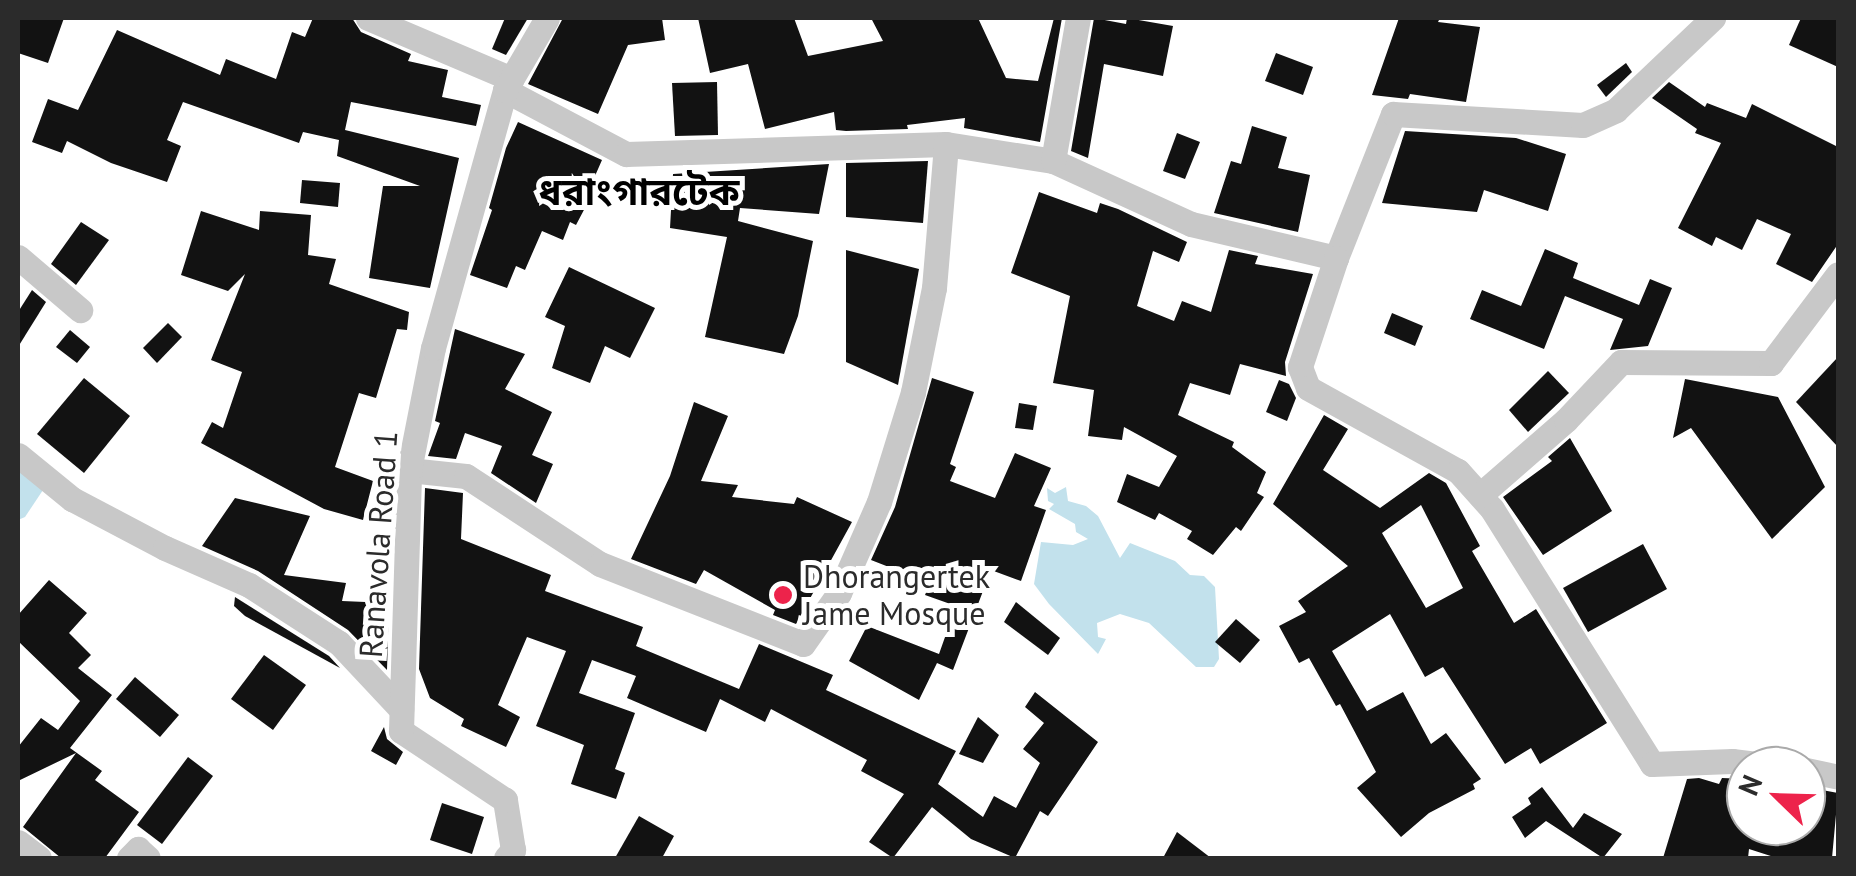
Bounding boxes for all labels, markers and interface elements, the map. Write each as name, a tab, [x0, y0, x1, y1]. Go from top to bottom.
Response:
district label: ধরাংগারটেক	[539, 168, 739, 214]
street label: Ranavola Road 1	[351, 429, 405, 659]
place label: Dhorangertek Jame Mosque	[803, 558, 990, 633]
marker: Dhorangertek Jame Mosque	[772, 584, 794, 606]
north arrow	[1726, 746, 1826, 846]
text: N	[1729, 769, 1770, 801]

